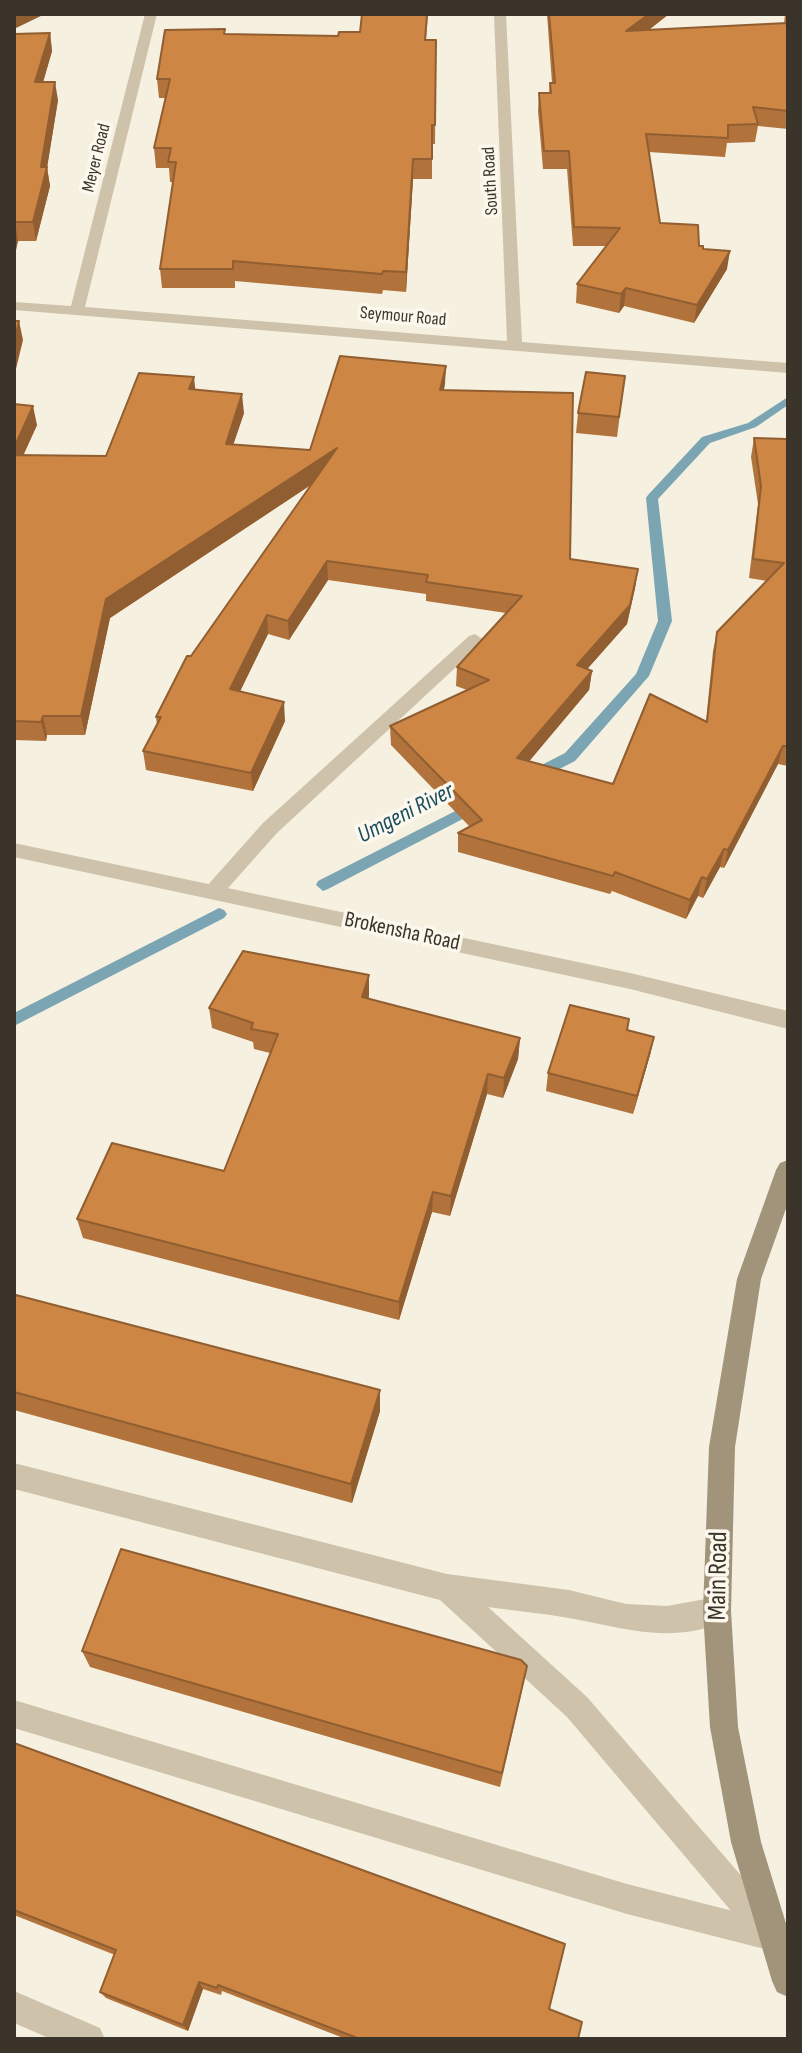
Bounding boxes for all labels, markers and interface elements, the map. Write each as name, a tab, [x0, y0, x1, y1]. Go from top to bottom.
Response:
street label: Meyer Road	[78, 121, 116, 195]
street label: South Road	[478, 146, 504, 216]
street label: Seymour Road	[359, 302, 447, 332]
water label: Umgeni River	[353, 778, 459, 850]
street label: Brokensha Road	[342, 907, 462, 957]
street label: Main Road	[703, 1531, 735, 1621]

